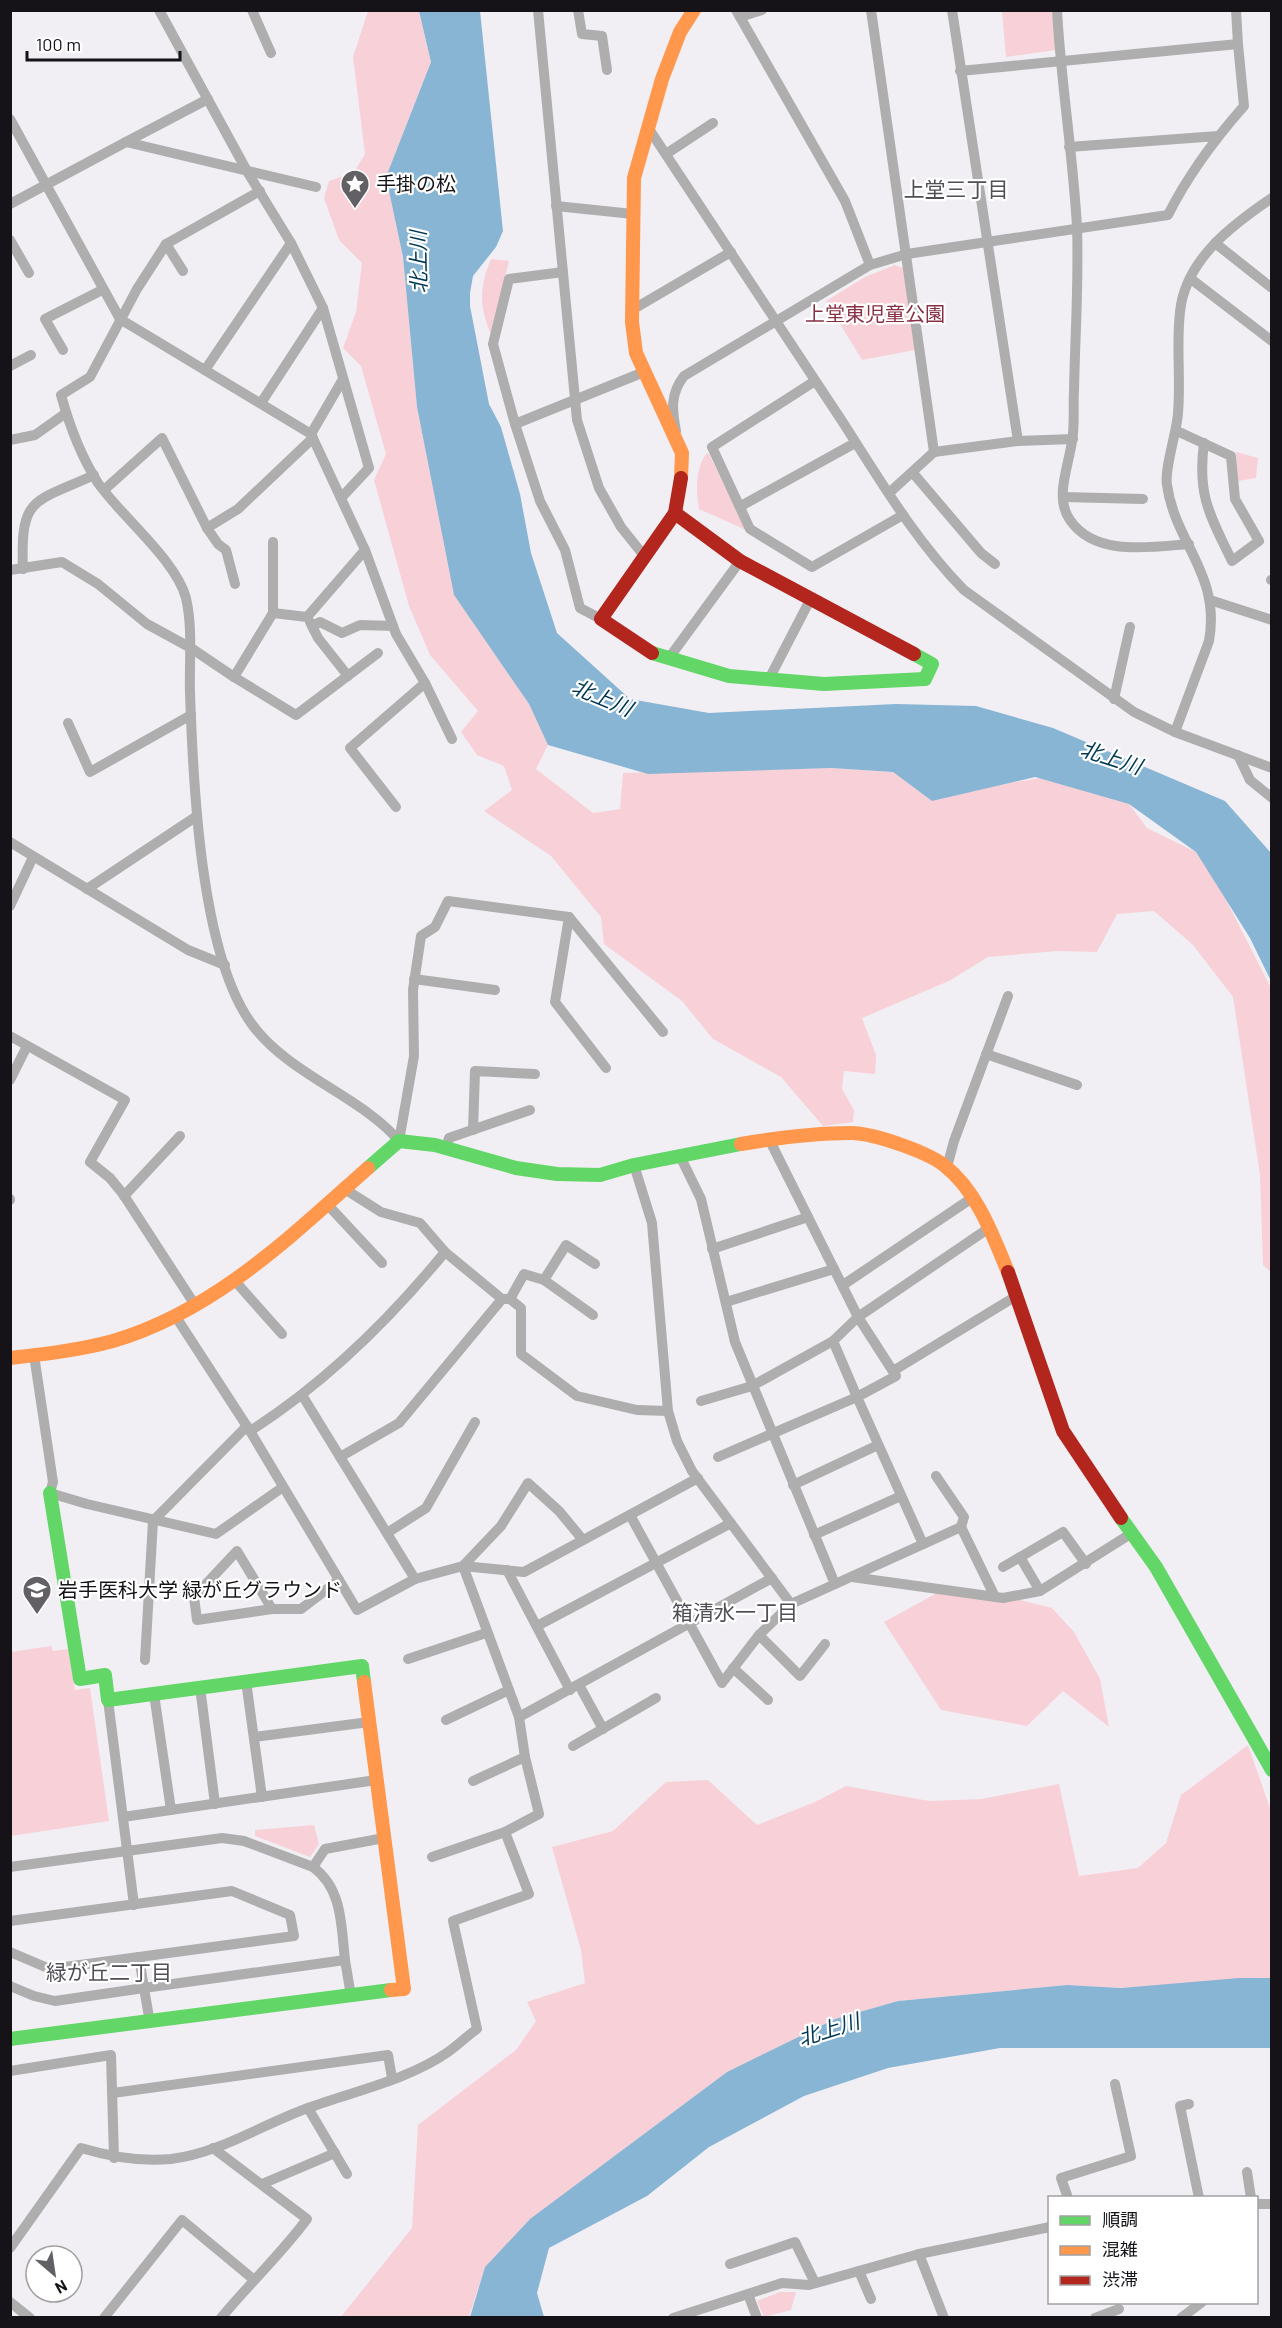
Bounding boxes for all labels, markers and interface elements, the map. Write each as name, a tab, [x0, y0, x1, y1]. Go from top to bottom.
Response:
scale bar	[27, 24, 180, 62]
text: 100 m	[36, 33, 81, 55]
place icon: 手掛の松	[339, 168, 371, 210]
place label: 手掛の松	[376, 171, 456, 195]
district label: 上堂三丁目	[904, 176, 1009, 201]
water label: 北上川	[404, 228, 431, 294]
park label: 上堂東児童公園	[805, 301, 945, 325]
water label: 北上川	[569, 673, 638, 721]
water label: 北上川	[1078, 735, 1147, 779]
school or university icon: 岩手医科大学 緑が丘グラウンド	[21, 1574, 53, 1616]
place label: 岩手医科大学 緑が丘グラウンド	[58, 1577, 342, 1601]
district label: 箱清水一丁目	[672, 1599, 798, 1624]
district label: 緑が丘二丁目	[46, 1959, 172, 1984]
water label: 北上川	[795, 2007, 864, 2050]
legend	[1048, 2196, 1258, 2304]
text: 順調	[1102, 2208, 1138, 2230]
text: 混雑	[1102, 2238, 1138, 2260]
north arrow	[24, 2244, 84, 2304]
text: 渋滞	[1102, 2268, 1138, 2290]
text: N	[52, 2277, 71, 2298]

